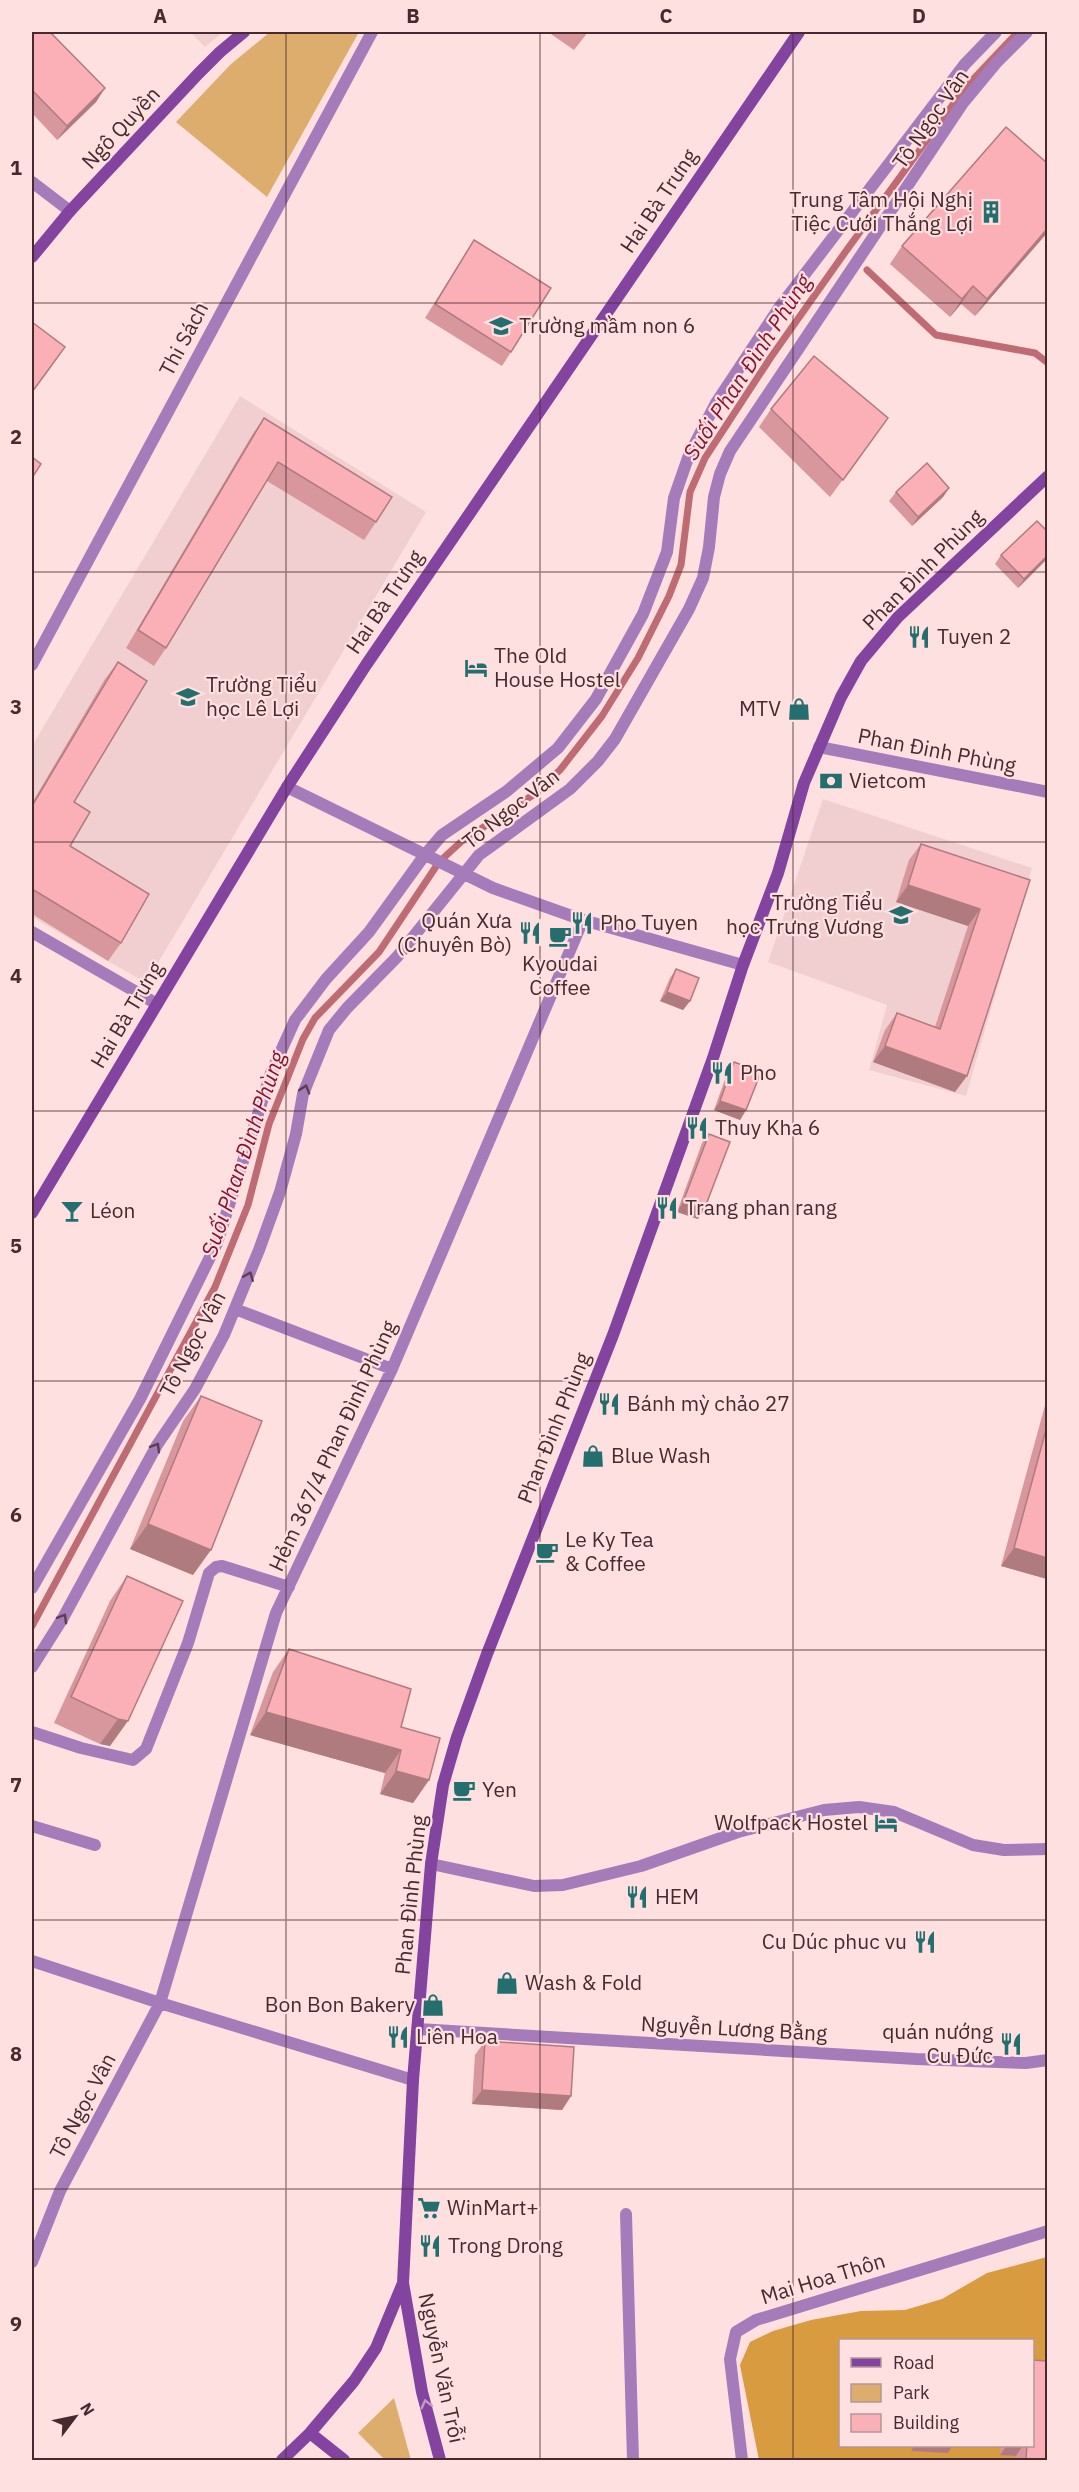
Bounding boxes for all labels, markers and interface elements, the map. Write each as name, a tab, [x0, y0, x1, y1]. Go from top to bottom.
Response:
text: A	[153, 2, 167, 29]
text: B	[406, 2, 420, 29]
text: C	[659, 2, 673, 29]
text: D	[912, 2, 926, 29]
street label: Tô Ngọc Vân	[886, 63, 975, 174]
street label: Ngô Quyền	[75, 80, 166, 175]
street label: Hai Bà Trưng	[613, 143, 703, 258]
text: 1	[10, 154, 22, 181]
place label: Trung Tâm Hội Nghị Tiệc Cưới Thắng Lợi	[789, 185, 973, 237]
building icon: Trung Tâm Hội Nghị Tiệc Cưới Thắng Lợi	[978, 199, 1004, 225]
water label: Suối Phan Đình Phùng	[676, 268, 818, 465]
street label: Thi Sách	[152, 297, 214, 380]
place label: Trường mầm non 6	[519, 311, 695, 339]
school or university icon: Trường mầm non 6	[488, 313, 514, 339]
text: 2	[10, 423, 22, 450]
street label: Phan Đình Phùng	[856, 503, 989, 636]
street label: Hai Bà Trưng	[339, 544, 429, 659]
place label: Tuyen 2	[937, 622, 1011, 650]
restaurant icon: Tuyen 2	[906, 624, 932, 650]
place label: The Old House Hostel	[494, 641, 621, 693]
hotel icon: The Old House Hostel	[463, 655, 489, 681]
place label: Trường Tiểu học Lê Lợi	[206, 670, 317, 722]
school or university icon: Trường Tiểu học Lê Lợi	[175, 684, 201, 710]
text: 3	[10, 693, 22, 720]
place label: MTV	[739, 694, 781, 722]
shop icon: MTV	[786, 696, 812, 722]
street label: Phan Đinh Phùng	[856, 721, 1019, 779]
street label: Tô Ngọc Vân	[456, 762, 565, 855]
place label: Vietcom	[849, 766, 926, 794]
bank icon: Vietcom	[818, 768, 844, 794]
place label: Trường Tiểu học Trưng Vương	[726, 888, 883, 940]
school or university icon: Trường Tiểu học Trưng Vương	[888, 902, 914, 928]
place label: Quán Xưa (Chuyên Bò)	[397, 906, 512, 958]
place label: Pho Tuyen	[600, 908, 698, 936]
restaurant icon: Pho Tuyen	[569, 910, 595, 936]
restaurant icon: Quán Xưa (Chuyên Bò)	[517, 920, 543, 946]
cafe icon: Kyoudai Coffee	[547, 923, 573, 949]
place label: Kyoudai Coffee	[522, 949, 598, 1001]
street label: Hai Bà Trưng	[83, 956, 169, 1073]
text: 4	[10, 962, 22, 989]
water label: Suối Phan Đình Phùng	[194, 1046, 292, 1260]
place label: Pho	[740, 1058, 776, 1086]
restaurant icon: Pho	[709, 1060, 735, 1086]
one-way arrow	[298, 1084, 310, 1095]
place label: Thuy Kha 6	[715, 1113, 820, 1141]
restaurant icon: Thuy Kha 6	[684, 1115, 710, 1141]
place label: Trang phan rang	[685, 1193, 837, 1221]
restaurant icon: Trang phan rang	[654, 1195, 680, 1221]
place label: Léon	[90, 1196, 136, 1224]
bar icon: Léon	[59, 1198, 85, 1224]
text: 5	[10, 1232, 22, 1259]
one-way arrow	[242, 1271, 254, 1282]
street label: Tô Ngọc Vân	[153, 1286, 232, 1401]
street label: Hẻm 367/4 Phan Đình Phùng	[262, 1316, 403, 1575]
street label: Phan Đình Phùng	[510, 1348, 596, 1507]
place label: Bánh mỳ chảo 27	[627, 1389, 790, 1417]
restaurant icon: Bánh mỳ chảo 27	[596, 1391, 622, 1417]
place label: Blue Wash	[611, 1441, 711, 1469]
one-way arrow	[149, 1443, 161, 1453]
shop icon: Blue Wash	[580, 1443, 606, 1469]
text: 6	[10, 1501, 22, 1528]
place label: Le Ky Tea & Coffee	[565, 1525, 654, 1577]
cafe icon: Le Ky Tea & Coffee	[534, 1539, 560, 1565]
one-way arrow	[56, 1614, 68, 1624]
text: 7	[10, 1771, 22, 1798]
place label: Yen	[482, 1775, 517, 1803]
cafe icon: Yen	[451, 1777, 477, 1803]
place label: Wolfpack Hostel	[714, 1808, 868, 1836]
hotel icon: Wolfpack Hostel	[873, 1810, 899, 1836]
street label: Phan Đình Phùng	[388, 1814, 432, 1976]
place label: HEM	[655, 1882, 699, 1910]
restaurant icon: HEM	[624, 1884, 650, 1910]
place label: Cu Dúc phuc vu	[762, 1927, 907, 1955]
restaurant icon: Cu Dúc phuc vu	[912, 1929, 938, 1955]
place label: Wash & Fold	[525, 1968, 642, 1996]
shop icon: Wash & Fold	[494, 1970, 520, 1996]
place label: Bon Bon Bakery	[265, 1990, 416, 2018]
shop icon: Bon Bon Bakery	[420, 1992, 446, 2018]
street label: Nguyễn Lương Bằng	[640, 2009, 828, 2047]
place label: quán nướng Cu Đức	[882, 2017, 993, 2069]
place label: Liên Hoa	[416, 2022, 498, 2050]
restaurant icon: Liên Hoa	[385, 2024, 411, 2050]
restaurant icon: quán nướng Cu Đức	[998, 2031, 1024, 2057]
text: 8	[10, 2040, 22, 2067]
street label: Tô Ngọc Vân	[43, 2048, 122, 2163]
place label: WinMart+	[447, 2193, 539, 2221]
supermarket icon: WinMart+	[416, 2195, 442, 2221]
place label: Trong Drong	[448, 2231, 563, 2259]
restaurant icon: Trong Drong	[417, 2233, 443, 2259]
street label: Mai Hoa Thôn	[757, 2246, 888, 2310]
street label: Nguyễn Văn Trỗi	[412, 2290, 472, 2445]
text: 9	[10, 2310, 22, 2337]
legend	[839, 2339, 1034, 2447]
text: Road	[893, 2351, 934, 2374]
text: Park	[893, 2381, 930, 2404]
north arrow	[45, 2387, 105, 2447]
text: N	[76, 2399, 99, 2419]
one-way arrow	[420, 2399, 433, 2409]
text: Building	[893, 2411, 960, 2434]

